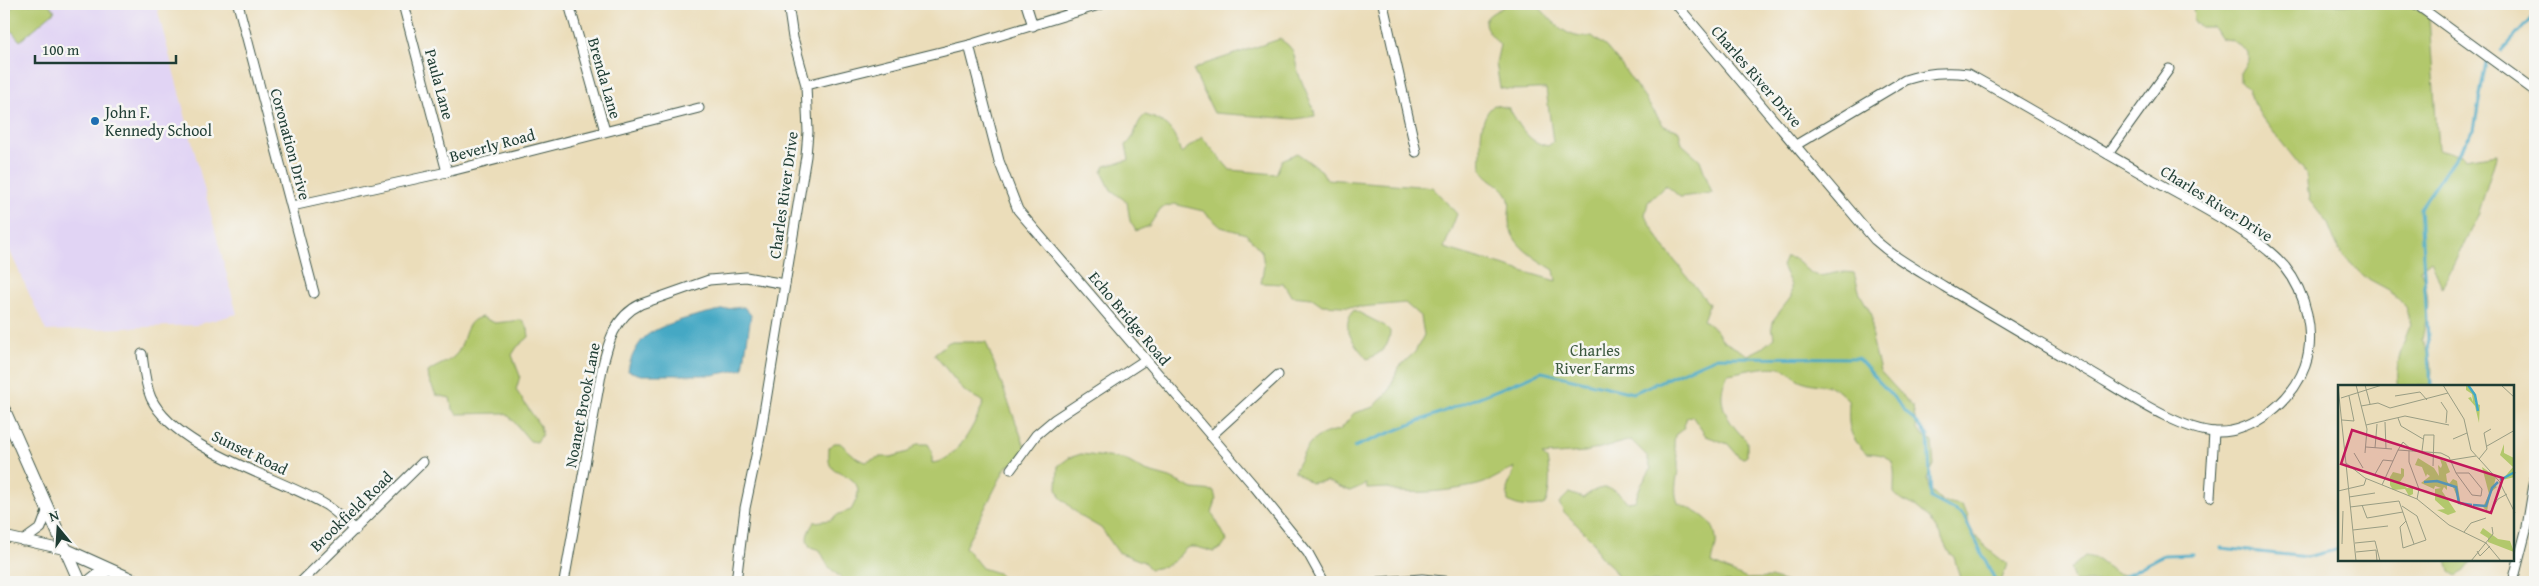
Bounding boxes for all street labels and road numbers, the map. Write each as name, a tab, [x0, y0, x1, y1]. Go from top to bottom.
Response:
street label: Charles River Drive	[1706, 20, 1808, 132]
street label: Brenda Lane	[582, 35, 628, 121]
street label: Paula Lane	[419, 46, 461, 122]
street label: Coronation Drive	[265, 86, 317, 202]
street label: Beverly Road	[447, 122, 538, 168]
street label: Charles River Drive	[762, 130, 804, 260]
street label: Charles River Drive	[2156, 159, 2278, 247]
street label: Echo Bridge Road	[1083, 266, 1177, 371]
street label: Noanet Brook Lane	[558, 340, 606, 470]
street label: Sunset Road	[208, 423, 293, 481]
street label: Brookfield Road	[304, 465, 398, 557]

